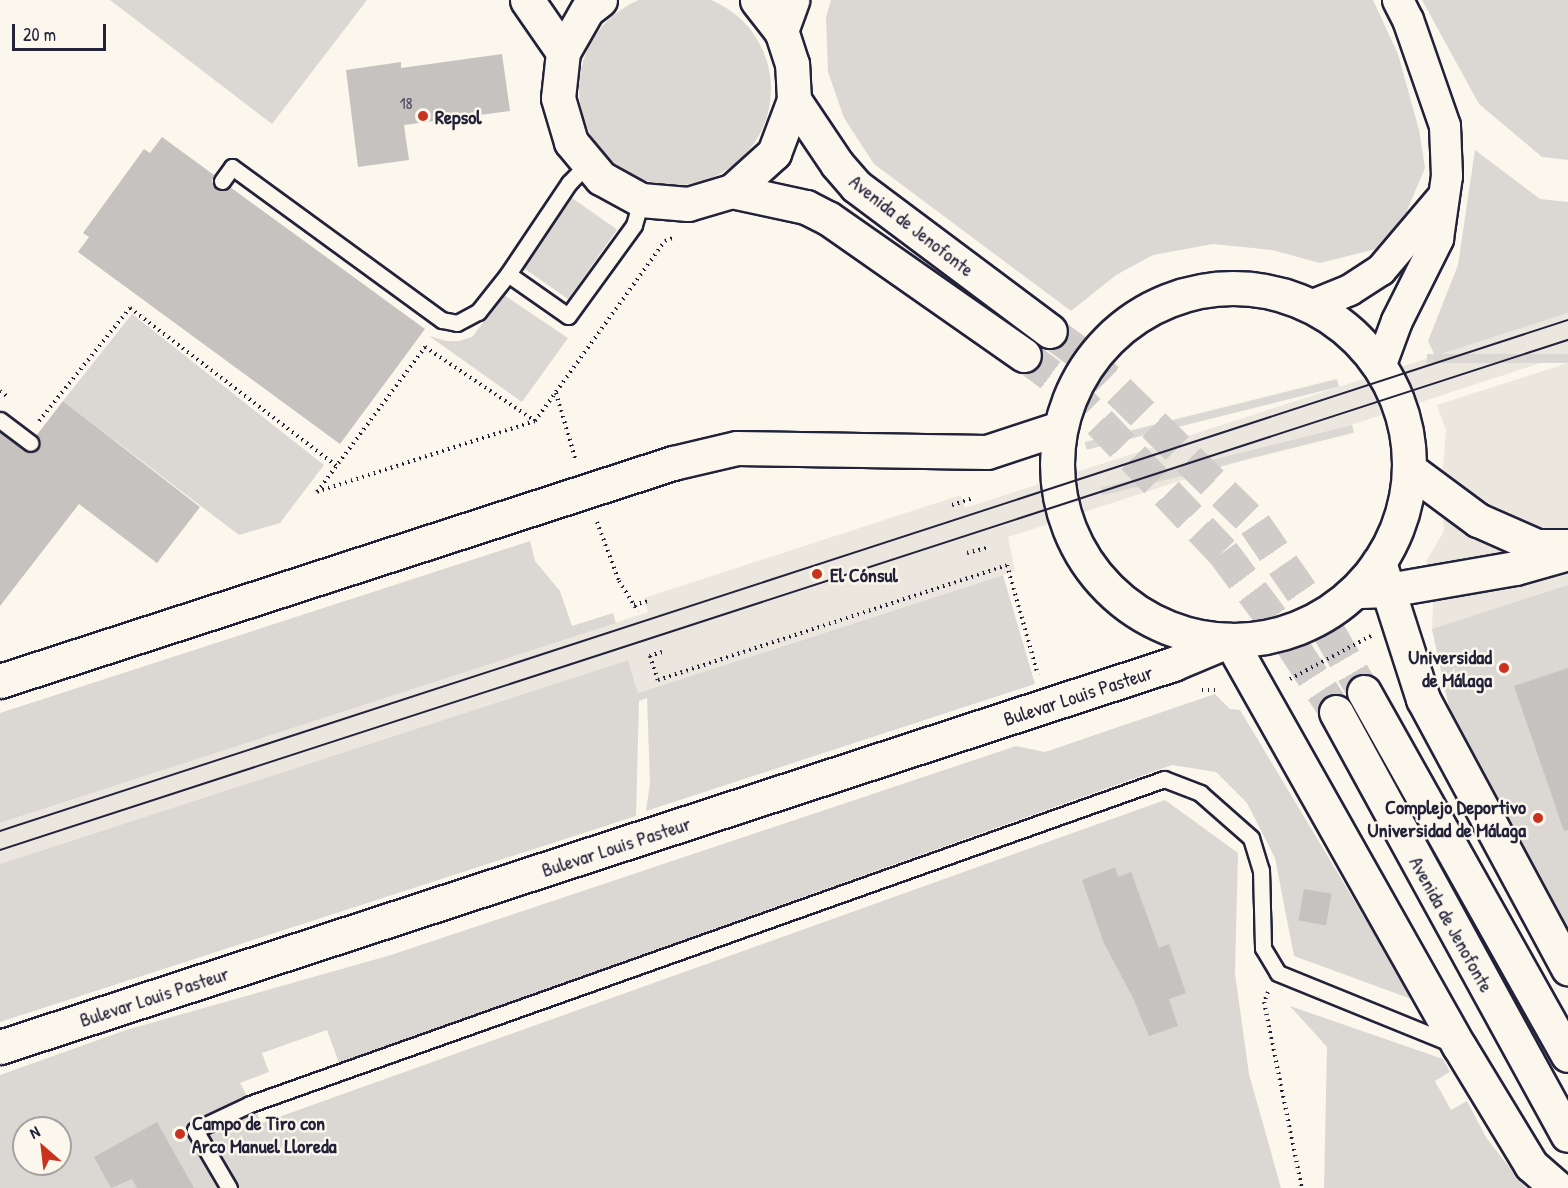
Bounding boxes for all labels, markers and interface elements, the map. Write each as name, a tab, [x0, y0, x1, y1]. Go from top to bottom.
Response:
scale bar	[15, 12, 110, 50]
text: 20 m	[23, 22, 56, 47]
house number: 18	[400, 93, 412, 113]
place label: Repsol	[435, 104, 482, 128]
marker: Repsol	[416, 109, 430, 123]
street label: Avenida de Jenofonte	[845, 169, 979, 281]
place label: El Cónsul	[830, 562, 898, 586]
marker: El Cónsul	[808, 565, 826, 583]
place label: Universidad de Málaga	[1408, 644, 1492, 691]
street label: Bulevar Louis Pasteur	[1000, 660, 1156, 730]
marker: Universidad de Málaga	[1497, 661, 1511, 675]
place label: Complejo Deportivo Universidad de Málaga	[1368, 795, 1526, 842]
street label: Bulevar Louis Pasteur	[538, 811, 694, 881]
marker: Complejo Deportivo Universidad de Málaga	[1531, 811, 1545, 825]
street label: Avenida de Jenofonte	[1405, 852, 1499, 996]
street label: Bulevar Louis Pasteur	[76, 961, 232, 1031]
place label: Campo de Tiro con Arco Manuel Lloreda	[192, 1110, 337, 1157]
north arrow	[12, 1116, 72, 1176]
text: N	[26, 1120, 43, 1144]
marker: Campo de Tiro con Arco Manuel Lloreda	[173, 1127, 187, 1141]

